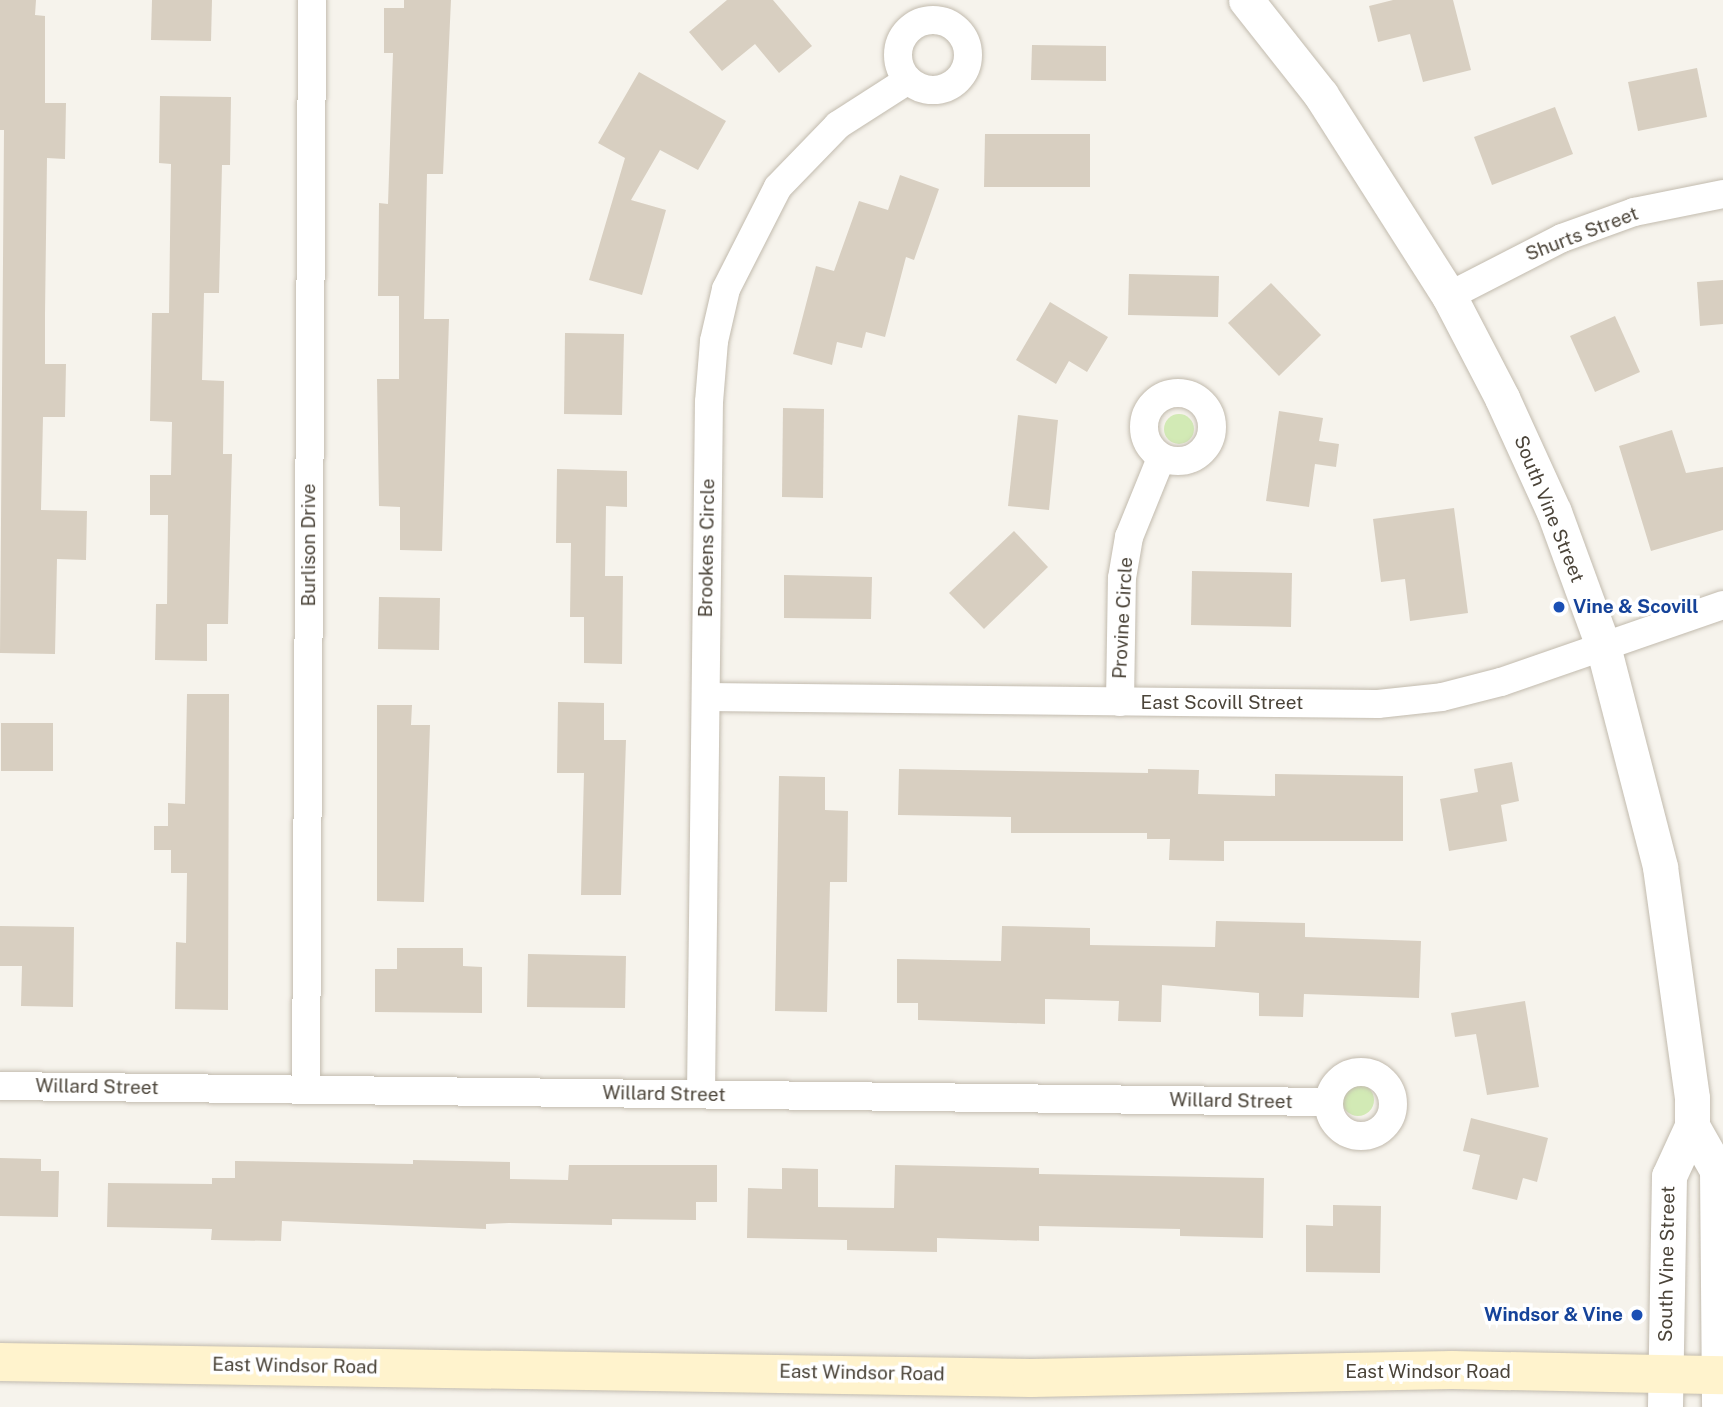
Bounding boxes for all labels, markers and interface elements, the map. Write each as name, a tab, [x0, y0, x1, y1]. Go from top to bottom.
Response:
street label: Shurts Street	[1522, 202, 1642, 266]
street label: South Vine Street	[1509, 432, 1589, 586]
street label: Brookens Circle	[694, 478, 720, 618]
street label: Burlison Drive	[298, 483, 320, 607]
street label: Provine Circle	[1108, 556, 1138, 680]
place label: Vine & Scovill	[1573, 596, 1698, 618]
marker: Vine & Scovill	[1551, 599, 1567, 615]
street label: East Scovill Street	[1141, 692, 1303, 714]
street label: Willard Street	[35, 1075, 159, 1099]
street label: Willard Street	[602, 1082, 726, 1106]
street label: Willard Street	[1169, 1089, 1293, 1113]
street label: South Vine Street	[1654, 1185, 1680, 1343]
place label: Windsor & Vine	[1484, 1304, 1623, 1326]
marker: Windsor & Vine	[1629, 1307, 1645, 1323]
street label: East Windsor Road	[212, 1353, 378, 1379]
street label: East Windsor Road	[779, 1360, 945, 1386]
street label: East Windsor Road	[1345, 1361, 1511, 1383]

